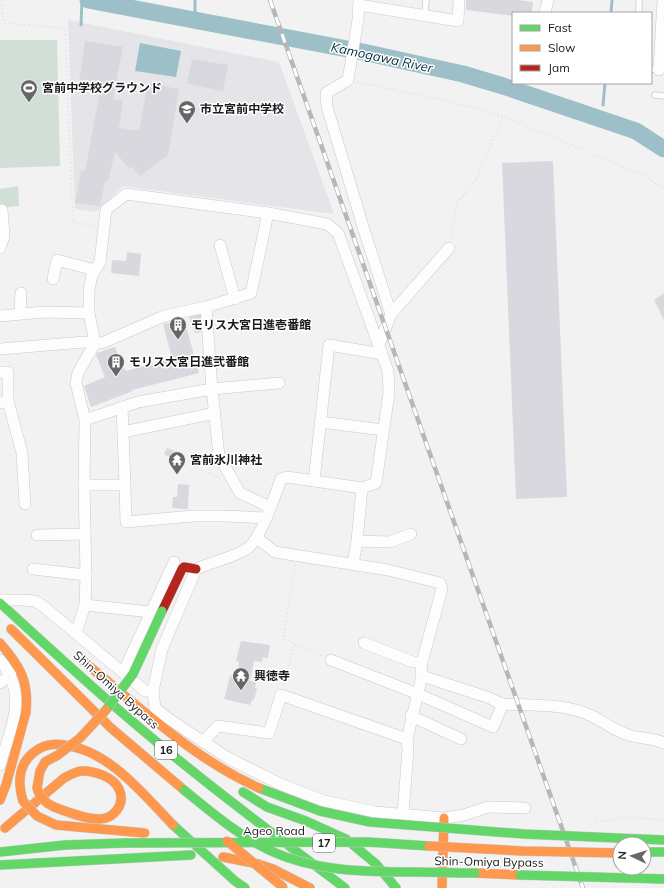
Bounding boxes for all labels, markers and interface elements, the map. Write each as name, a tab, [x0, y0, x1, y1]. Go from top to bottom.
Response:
legend	[512, 12, 652, 84]
text: Fast	[548, 20, 572, 35]
water label: Kamogawa River	[330, 38, 436, 76]
text: Slow	[548, 40, 576, 55]
text: Jam	[548, 60, 570, 75]
sports icon: 宮前中学校グラウンド	[19, 78, 39, 103]
place label: 宮前中学校グラウンド	[42, 80, 162, 95]
school or university icon: 市立宮前中学校	[177, 99, 197, 124]
place label: 市立宮前中学校	[200, 101, 284, 116]
building icon: モリス大宮日進壱番館	[168, 315, 188, 340]
place label: モリス大宮日進壱番館	[191, 317, 311, 332]
building icon: モリス大宮日進弐番館	[106, 352, 126, 377]
place label: モリス大宮日進弐番館	[129, 354, 249, 369]
temple icon: 宮前氷川神社	[167, 450, 187, 475]
place label: 宮前氷川神社	[190, 452, 262, 467]
street label: Shin-Omiya Bypass	[71, 647, 162, 732]
temple icon: 興徳寺	[231, 666, 251, 691]
place label: 興徳寺	[254, 668, 290, 683]
road number: 16	[155, 741, 177, 759]
street label: Ageo Road	[243, 823, 305, 838]
road number: 17	[313, 834, 335, 852]
north arrow	[612, 836, 652, 876]
text: N	[615, 851, 629, 860]
street label: Shin-Omiya Bypass	[434, 853, 544, 870]

